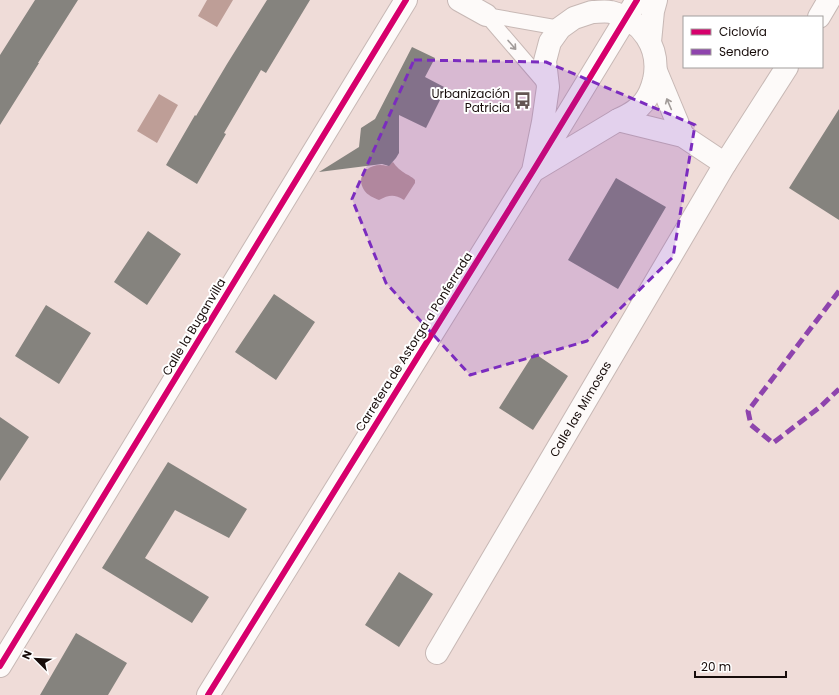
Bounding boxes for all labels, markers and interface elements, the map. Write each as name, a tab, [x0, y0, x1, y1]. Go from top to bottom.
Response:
legend	[683, 16, 823, 68]
text: Ciclovía	[719, 23, 767, 40]
one-way arrow	[507, 40, 516, 50]
text: Sendero	[719, 43, 769, 60]
place label: Urbanización Patricia	[431, 85, 510, 116]
bus stop icon: Urbanización Patricia	[513, 91, 533, 111]
one-way arrow	[665, 98, 673, 110]
street label: Carretera de Astorga a Ponferrada	[351, 249, 476, 435]
street label: Calle la Buganvilla	[158, 275, 229, 379]
street label: Calle las Mimosas	[545, 358, 615, 460]
north arrow	[16, 639, 56, 679]
text: N	[18, 648, 36, 662]
scale bar	[695, 653, 786, 679]
text: 20 m	[701, 658, 731, 675]

